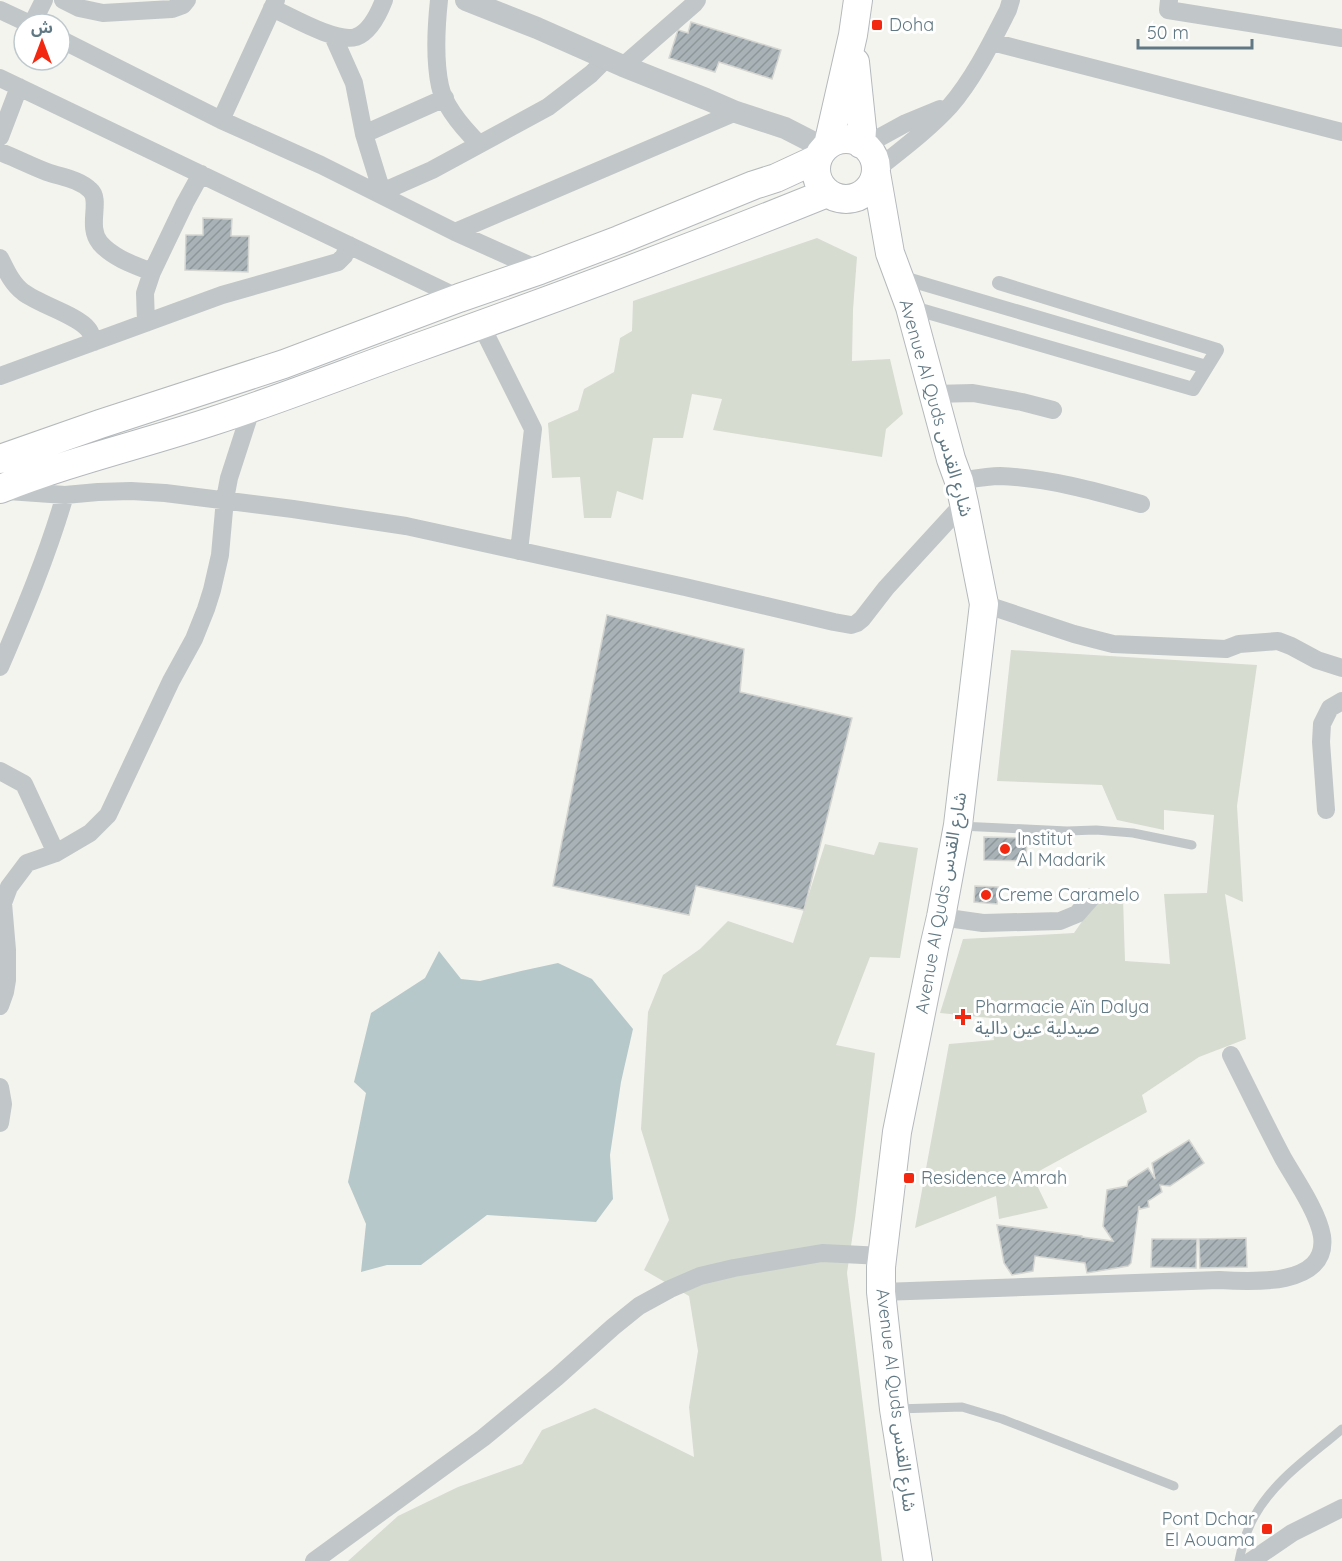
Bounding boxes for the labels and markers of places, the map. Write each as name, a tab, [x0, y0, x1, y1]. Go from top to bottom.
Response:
place label: Doha	[889, 13, 934, 36]
marker: Doha	[870, 18, 884, 32]
place label: Institut Al Madarik	[1017, 827, 1106, 871]
marker: Institut Al Madarik	[998, 842, 1012, 856]
place label: Creme Caramelo	[998, 883, 1140, 906]
marker: Creme Caramelo	[979, 888, 993, 902]
place label: Pharmacie Aïn Dalya صيدلية عين دالية	[975, 995, 1149, 1039]
marker: Pharmacie Aïn Dalya صيدلية عين دالية	[956, 1010, 970, 1024]
place label: Residence Amrah	[921, 1166, 1067, 1189]
marker: Residence Amrah	[902, 1171, 916, 1185]
place label: Pont Dchar El Aouama	[1162, 1507, 1255, 1551]
marker: Pont Dchar El Aouama	[1260, 1522, 1274, 1536]

